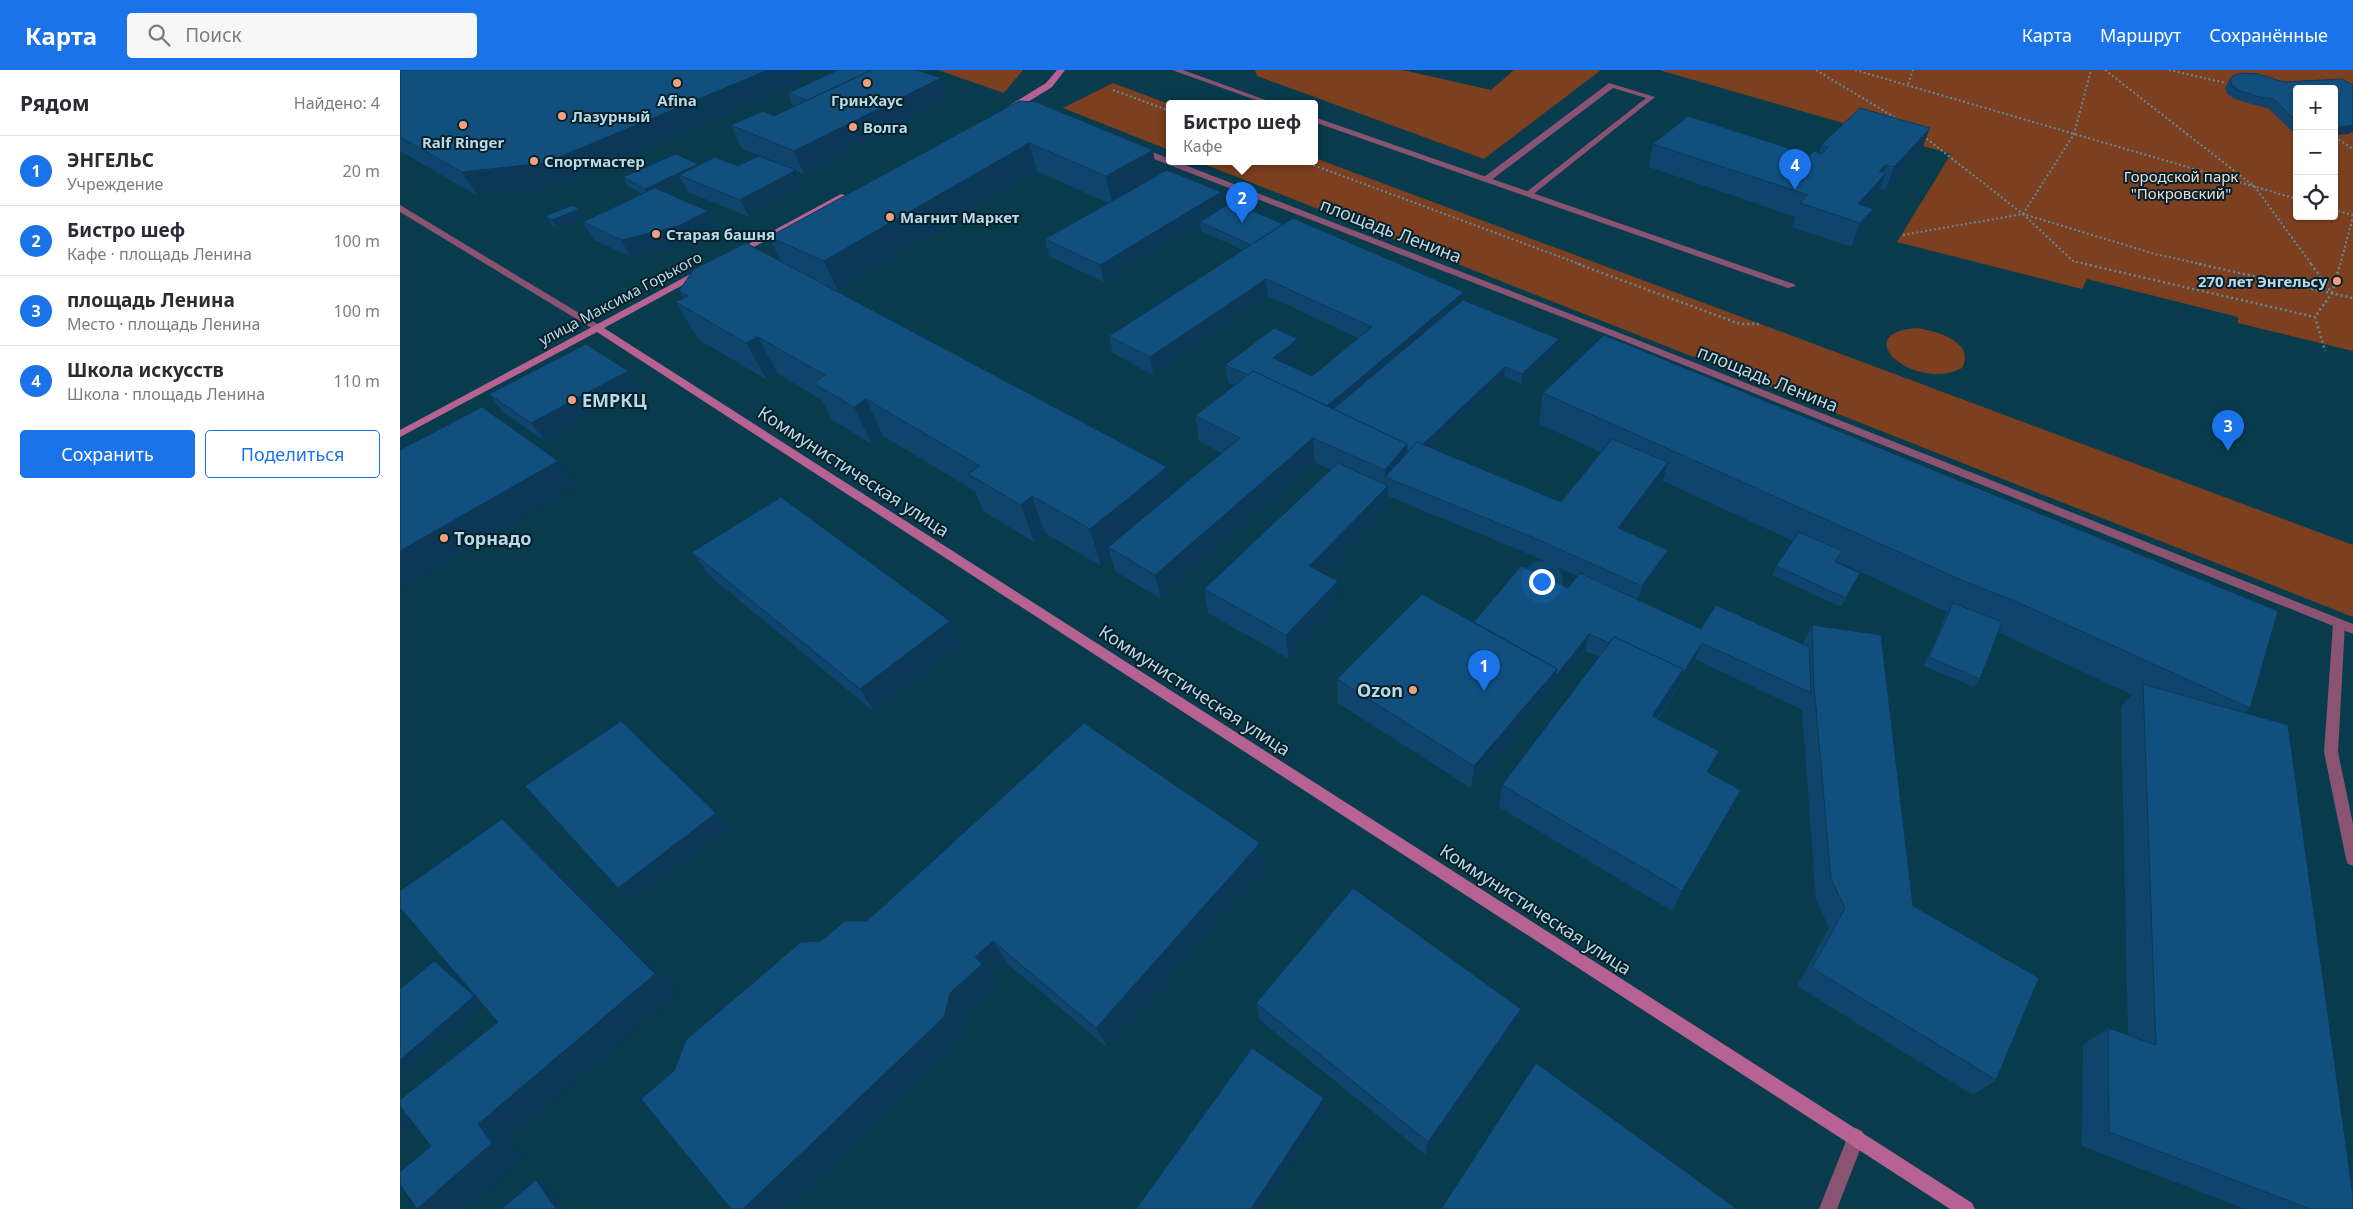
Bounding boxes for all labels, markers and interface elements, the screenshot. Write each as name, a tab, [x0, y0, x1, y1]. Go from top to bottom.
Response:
search box	[127, 13, 477, 58]
text: Карта	[25, 19, 97, 52]
icon: search	[145, 21, 173, 49]
text: Поиск	[185, 22, 242, 48]
text: Карта	[2022, 23, 2072, 47]
text: Маршрут	[2100, 23, 2181, 47]
text: Сохранённые	[2209, 23, 2328, 47]
marker: Afina	[671, 77, 683, 89]
marker: ГринХаус	[861, 77, 873, 89]
map controls	[2293, 85, 2338, 220]
button: +	[2293, 85, 2338, 130]
text: Рядом	[20, 89, 90, 117]
place label: Afina	[657, 90, 697, 110]
place label: ГринХаус	[831, 90, 903, 110]
text: Найдено: 4	[294, 92, 380, 114]
popup	[1166, 100, 1318, 165]
place label: Лазурный	[572, 106, 650, 126]
text: Бистро шеф	[1183, 109, 1301, 135]
marker: Лазурный	[556, 110, 568, 122]
place label: Волга	[863, 117, 908, 137]
marker: Ralf Ringer	[457, 119, 469, 131]
marker: Волга	[847, 121, 859, 133]
button: −	[2293, 130, 2338, 175]
place label: Ralf Ringer	[422, 132, 504, 152]
text: Кафе	[1183, 135, 1222, 157]
text: ЭНГЕЛЬС	[67, 147, 154, 173]
pin: 4	[1779, 149, 1811, 190]
place label: Спортмастер	[544, 151, 645, 171]
marker: Спортмастер	[528, 155, 540, 167]
text: 1	[31, 160, 41, 182]
text: 20 m	[343, 160, 380, 182]
park label: Городской парк "Покровский"	[2124, 166, 2238, 203]
text: Учреждение	[67, 173, 163, 195]
button: locate	[2293, 175, 2338, 220]
pin: 2	[1226, 182, 1258, 223]
street label: площадь Ленина	[1317, 192, 1465, 268]
place label: Магнит Маркет	[900, 207, 1020, 227]
marker: Магнит Маркет	[884, 211, 896, 223]
text: Бистро шеф	[67, 217, 185, 243]
place label: Старая башня	[666, 224, 775, 244]
marker: Старая башня	[650, 228, 662, 240]
text: 2	[31, 230, 41, 252]
text: 100 m	[333, 230, 380, 252]
text: Кафе · площадь Ленина	[67, 243, 252, 265]
street label: улица Максима Горького	[535, 246, 705, 349]
place label: 270 лет Энгельсу	[2198, 271, 2327, 291]
marker: 270 лет Энгельсу	[2331, 275, 2343, 287]
text: площадь Ленина	[67, 287, 235, 313]
text: 3	[31, 300, 41, 322]
text: 100 m	[333, 300, 380, 322]
text: Место · площадь Ленина	[67, 313, 261, 335]
street label: площадь Ленина	[1694, 339, 1842, 417]
text: Школа искусств	[67, 357, 224, 383]
text: 4	[31, 370, 41, 392]
text: 110 m	[333, 370, 380, 392]
text: Школа · площадь Ленина	[67, 383, 265, 405]
place label: ЕМРКЦ	[582, 388, 647, 412]
marker: ЕМРКЦ	[566, 394, 578, 406]
street label: Коммунистическая улица	[754, 400, 954, 542]
pin: 3	[2212, 410, 2244, 451]
button: Сохранить	[20, 430, 195, 478]
button: Поделиться	[205, 430, 380, 478]
place label: Торнадо	[454, 526, 531, 550]
marker: Торнадо	[438, 532, 450, 544]
your location	[1529, 569, 1555, 595]
street label: Коммунистическая улица	[1095, 619, 1295, 761]
pin: 1	[1468, 650, 1500, 691]
place label: Ozon	[1357, 678, 1403, 702]
marker: Ozon	[1407, 684, 1419, 696]
street label: Коммунистическая улица	[1436, 838, 1636, 980]

